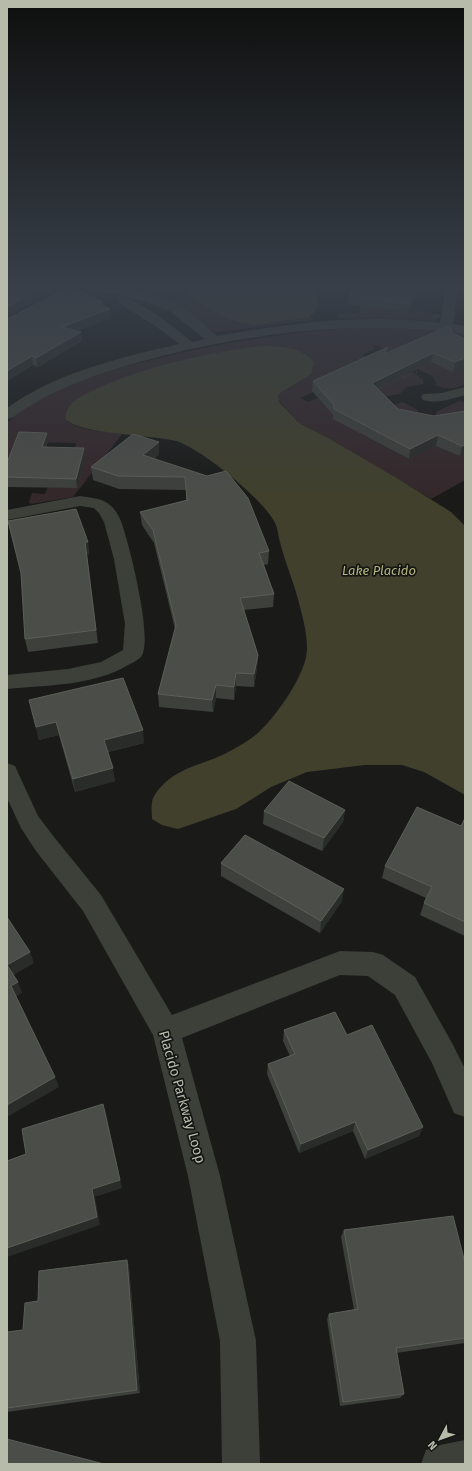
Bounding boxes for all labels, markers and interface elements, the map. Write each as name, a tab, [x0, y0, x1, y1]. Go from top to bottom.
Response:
water label: Lake Placido	[342, 563, 416, 578]
street label: Placido Parkway Loop	[155, 1029, 209, 1165]
north arrow	[420, 1419, 460, 1459]
text: N	[426, 1438, 440, 1452]

